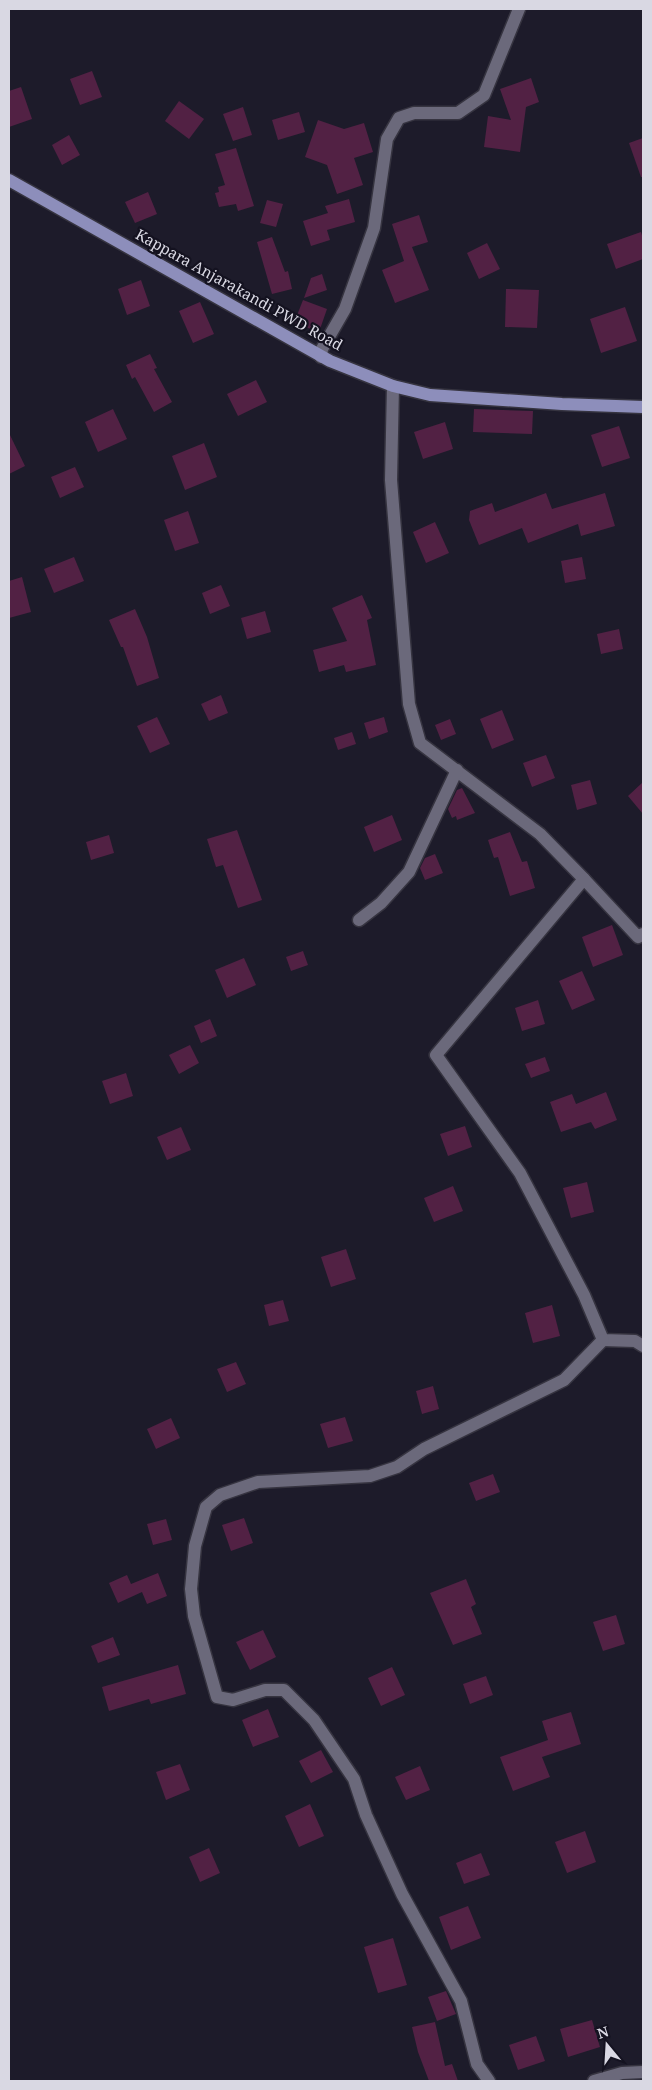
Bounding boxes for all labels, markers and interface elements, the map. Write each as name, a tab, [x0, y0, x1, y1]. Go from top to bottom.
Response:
street label: Kappara Anjarakandi PWD Road	[132, 224, 347, 355]
north arrow	[582, 2020, 632, 2070]
text: N	[595, 2021, 611, 2043]

